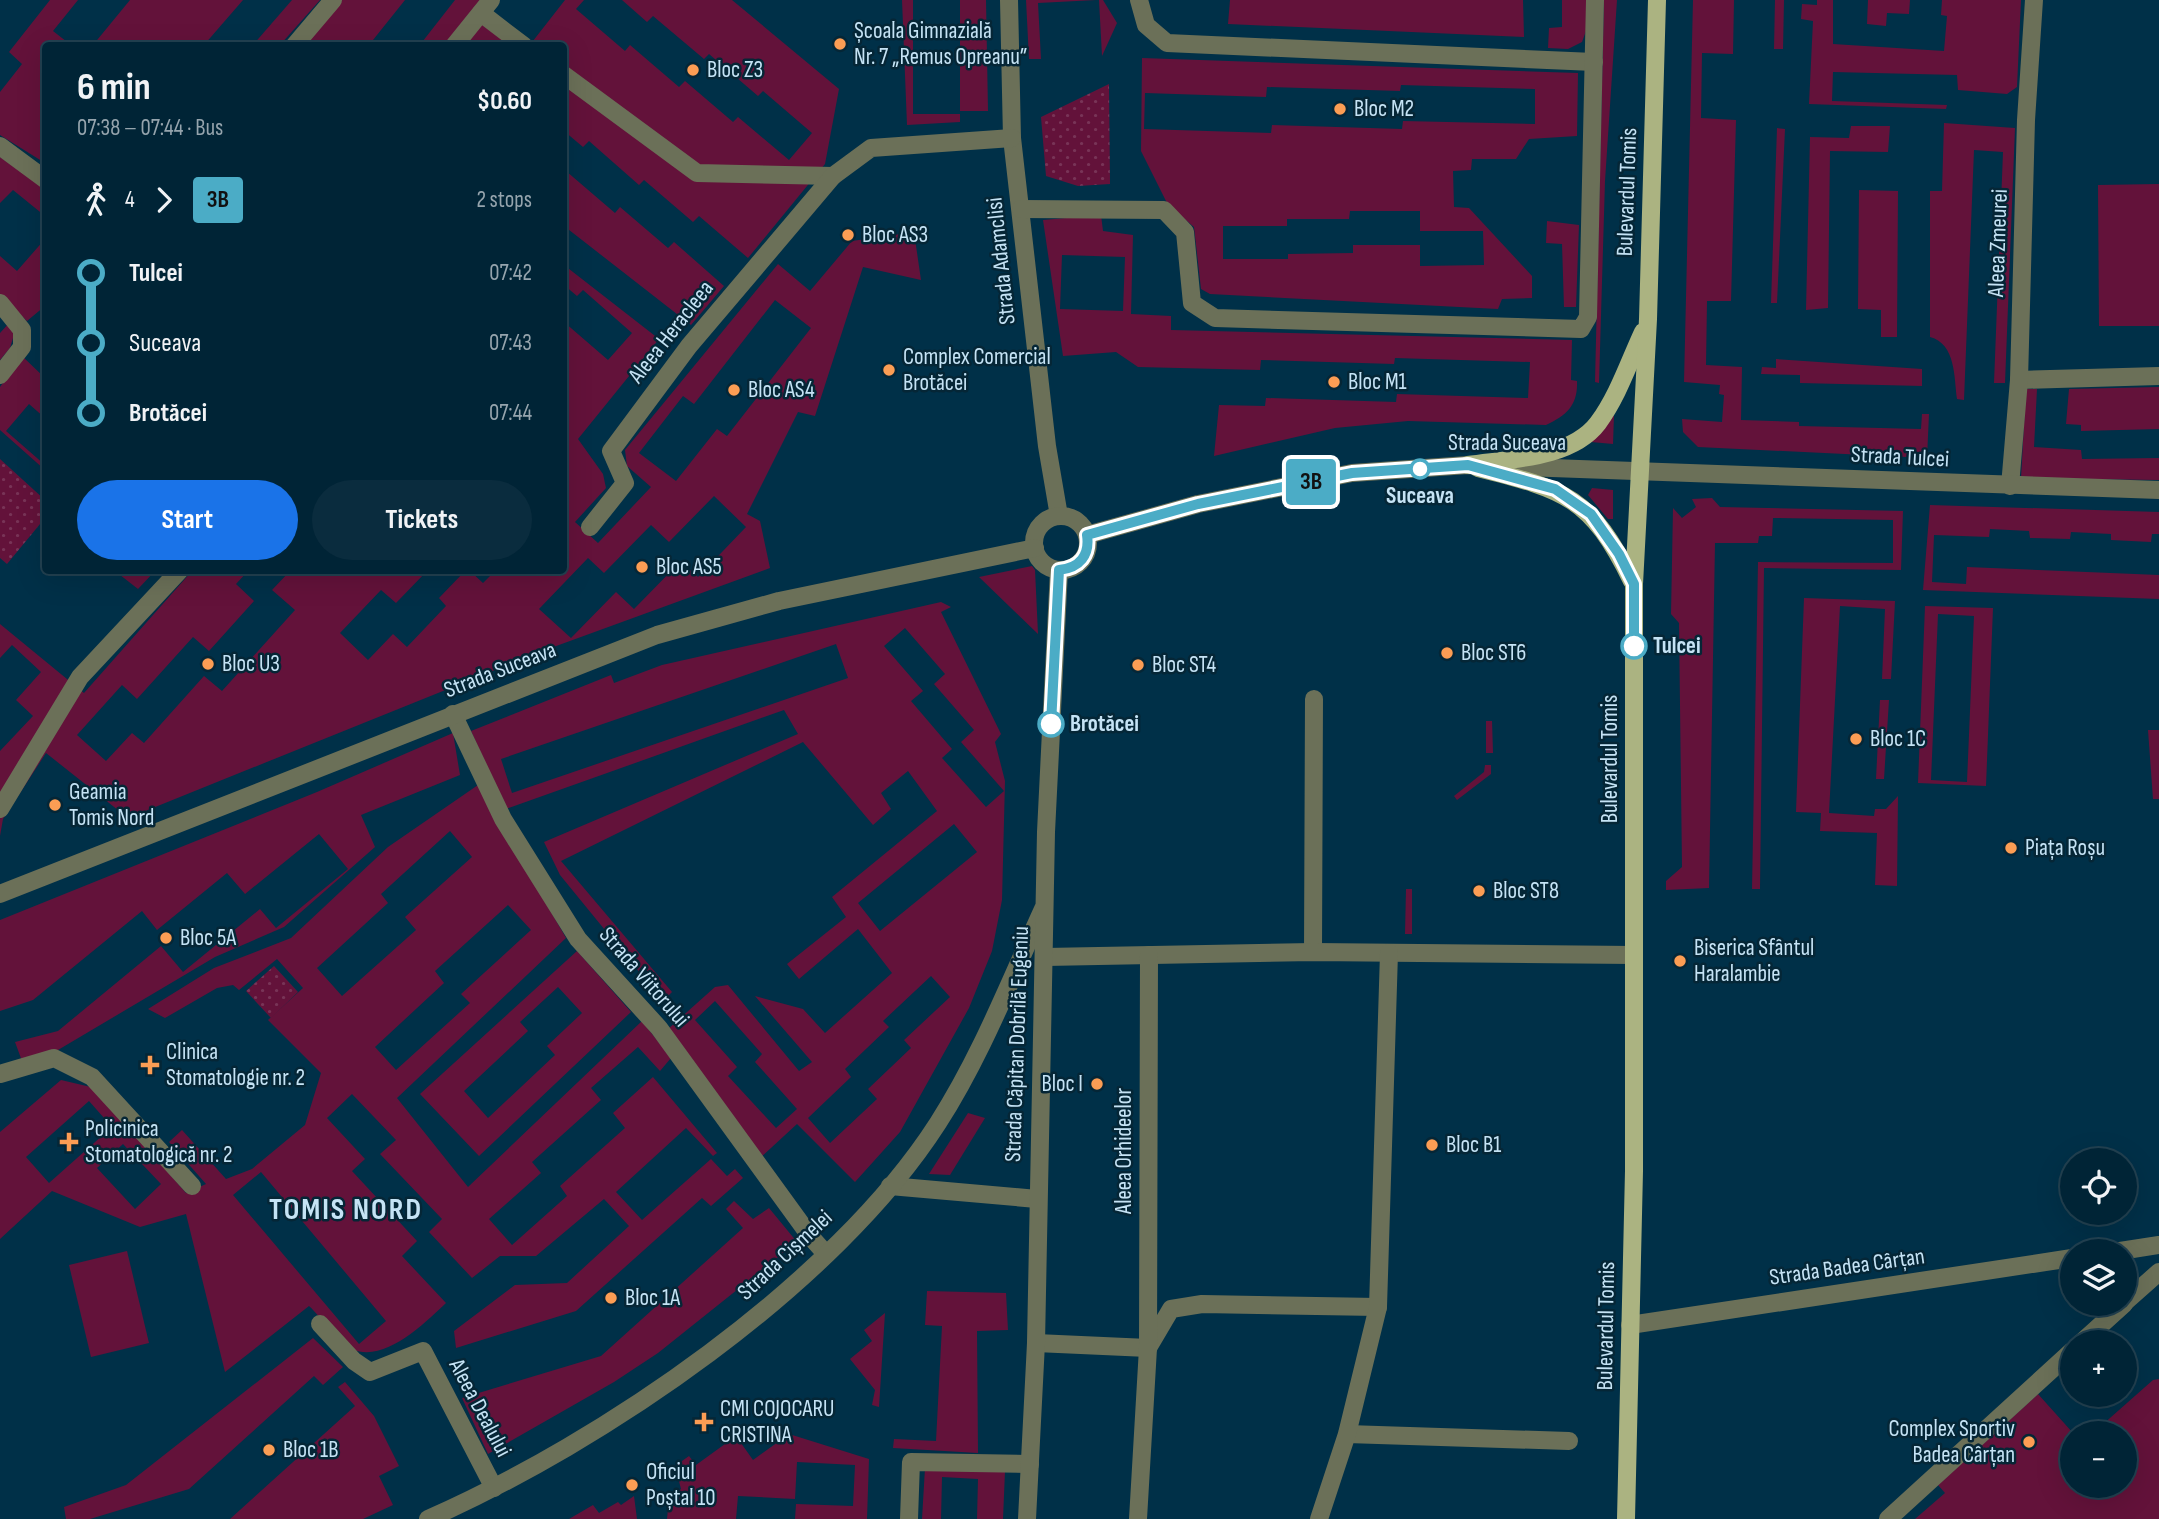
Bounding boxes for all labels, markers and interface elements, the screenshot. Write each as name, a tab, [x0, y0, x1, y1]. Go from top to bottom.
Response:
place label: Școala Gimnazială Nr. 7 „Remus Opreanu”	[854, 17, 1027, 71]
marker: Școala Gimnazială Nr. 7 „Remus Opreanu”	[832, 36, 848, 52]
place label: Bloc Z3	[707, 56, 763, 84]
marker: Bloc Z3	[685, 62, 701, 78]
text: 6 min	[77, 65, 151, 110]
text: $0.60	[477, 86, 532, 117]
place label: Bloc M2	[1354, 95, 1414, 123]
marker: Bloc M2	[1332, 101, 1348, 117]
text: 07:38 – 07:44 · Bus	[77, 114, 223, 142]
street label: Bulevardul Tomis	[1611, 127, 1643, 257]
icon: walk	[77, 181, 115, 219]
icon: forward	[145, 181, 183, 219]
text: 3B	[207, 185, 229, 214]
text: 4	[125, 186, 135, 214]
text: 2 stops	[476, 186, 532, 214]
street label: Aleea Zmeurei	[1982, 189, 2014, 298]
street label: Strada Adamclisi	[980, 196, 1022, 326]
place label: Bloc AS3	[862, 221, 928, 249]
marker: Bloc AS3	[840, 227, 856, 243]
text: Tulcei	[129, 258, 183, 289]
text: 07:42	[489, 259, 532, 287]
street label: Aleea Heracleea	[622, 275, 720, 390]
text: Suceava	[129, 328, 201, 359]
text: 07:43	[489, 329, 532, 357]
place label: Complex Comercial Brotăcei	[903, 343, 1051, 397]
marker: Complex Comercial Brotăcei	[881, 362, 897, 378]
place label: Bloc M1	[1348, 368, 1407, 396]
marker: Bloc M1	[1326, 374, 1342, 390]
place label: Bloc AS4	[748, 376, 815, 404]
marker: Bloc AS4	[726, 382, 742, 398]
text: Brotăcei	[129, 398, 207, 429]
text: 07:44	[489, 399, 532, 427]
street label: Strada Suceava	[1448, 429, 1566, 457]
street label: Strada Tulcei	[1850, 440, 1950, 474]
line badge: 3B	[1280, 459, 1342, 505]
marker: Suceava	[1410, 459, 1430, 479]
text: 3B	[1300, 467, 1322, 496]
button: Start	[77, 480, 298, 560]
button: Tickets	[312, 480, 532, 560]
place label: Suceava	[1386, 482, 1454, 510]
place label: Bloc AS5	[656, 553, 722, 581]
marker: Bloc AS5	[634, 559, 650, 575]
place label: Tulcei	[1653, 632, 1701, 660]
marker: Tulcei	[1621, 633, 1647, 659]
street label: Strada Suceava	[440, 636, 560, 704]
place label: Bloc ST6	[1461, 639, 1526, 667]
marker: Bloc ST6	[1439, 645, 1455, 661]
place label: Bloc U3	[222, 650, 280, 678]
place label: Bloc ST4	[1152, 651, 1216, 679]
marker: Bloc U3	[200, 656, 216, 672]
marker: Bloc ST4	[1130, 657, 1146, 673]
street label: Bulevardul Tomis	[1596, 695, 1624, 823]
place label: Brotăcei	[1070, 710, 1139, 738]
marker: Brotăcei	[1038, 711, 1064, 737]
place label: Bloc 1C	[1870, 725, 1926, 753]
marker: Bloc 1C	[1848, 731, 1864, 747]
place label: Geamia Tomis Nord	[69, 778, 154, 832]
marker: Geamia Tomis Nord	[47, 797, 63, 813]
place label: Piața Roșu	[2025, 834, 2105, 862]
marker: Piața Roșu	[2003, 840, 2019, 856]
place label: Bloc ST8	[1493, 877, 1559, 905]
marker: Bloc ST8	[1471, 883, 1487, 899]
street label: Strada Viitorului	[593, 921, 695, 1033]
place label: Bloc 5A	[180, 924, 236, 952]
street label: Strada Căpitan Dobrilă Eugeniu	[999, 926, 1035, 1162]
marker: Bloc 5A	[158, 930, 174, 946]
place label: Biserica Sfântul Haralambie	[1694, 934, 1814, 988]
marker: Biserica Sfântul Haralambie	[1672, 953, 1688, 969]
place label: Clinica Stomatologie nr. 2	[166, 1038, 305, 1092]
marker: Clinica Stomatologie nr. 2	[140, 1055, 160, 1075]
place label: Bloc I	[1041, 1070, 1083, 1098]
marker: Bloc I	[1089, 1076, 1105, 1092]
street label: Aleea Orhideelor	[1110, 1088, 1138, 1215]
place label: Policinica Stomatologică nr. 2	[85, 1115, 232, 1169]
place label: Bloc B1	[1446, 1131, 1501, 1159]
marker: Policinica Stomatologică nr. 2	[59, 1132, 79, 1152]
marker: Bloc B1	[1424, 1137, 1440, 1153]
map controls	[2060, 1148, 2137, 1498]
button: locate	[2060, 1148, 2137, 1225]
district label: TOMIS NORD	[269, 1192, 423, 1228]
street label: Strada Cișmelei	[732, 1204, 838, 1306]
button: layers	[2060, 1239, 2137, 1316]
street label: Strada Badea Cârțan	[1767, 1242, 1927, 1292]
street label: Bulevardul Tomis	[1591, 1261, 1621, 1391]
place label: Bloc 1A	[625, 1284, 680, 1312]
marker: Bloc 1A	[603, 1290, 619, 1306]
button: +	[2060, 1330, 2137, 1407]
street label: Aleea Dealului	[442, 1353, 517, 1462]
place label: CMI COJOCARU CRISTINA	[720, 1395, 834, 1449]
marker: CMI COJOCARU CRISTINA	[694, 1412, 714, 1432]
place label: Complex Sportiv Badea Cârțan	[1889, 1415, 2015, 1469]
button: −	[2060, 1421, 2137, 1498]
marker: Complex Sportiv Badea Cârțan	[2021, 1434, 2037, 1450]
place label: Bloc 1B	[283, 1436, 338, 1464]
marker: Bloc 1B	[261, 1442, 277, 1458]
place label: Oficiul Poștal 10	[646, 1458, 716, 1512]
marker: Oficiul Poștal 10	[624, 1477, 640, 1493]

